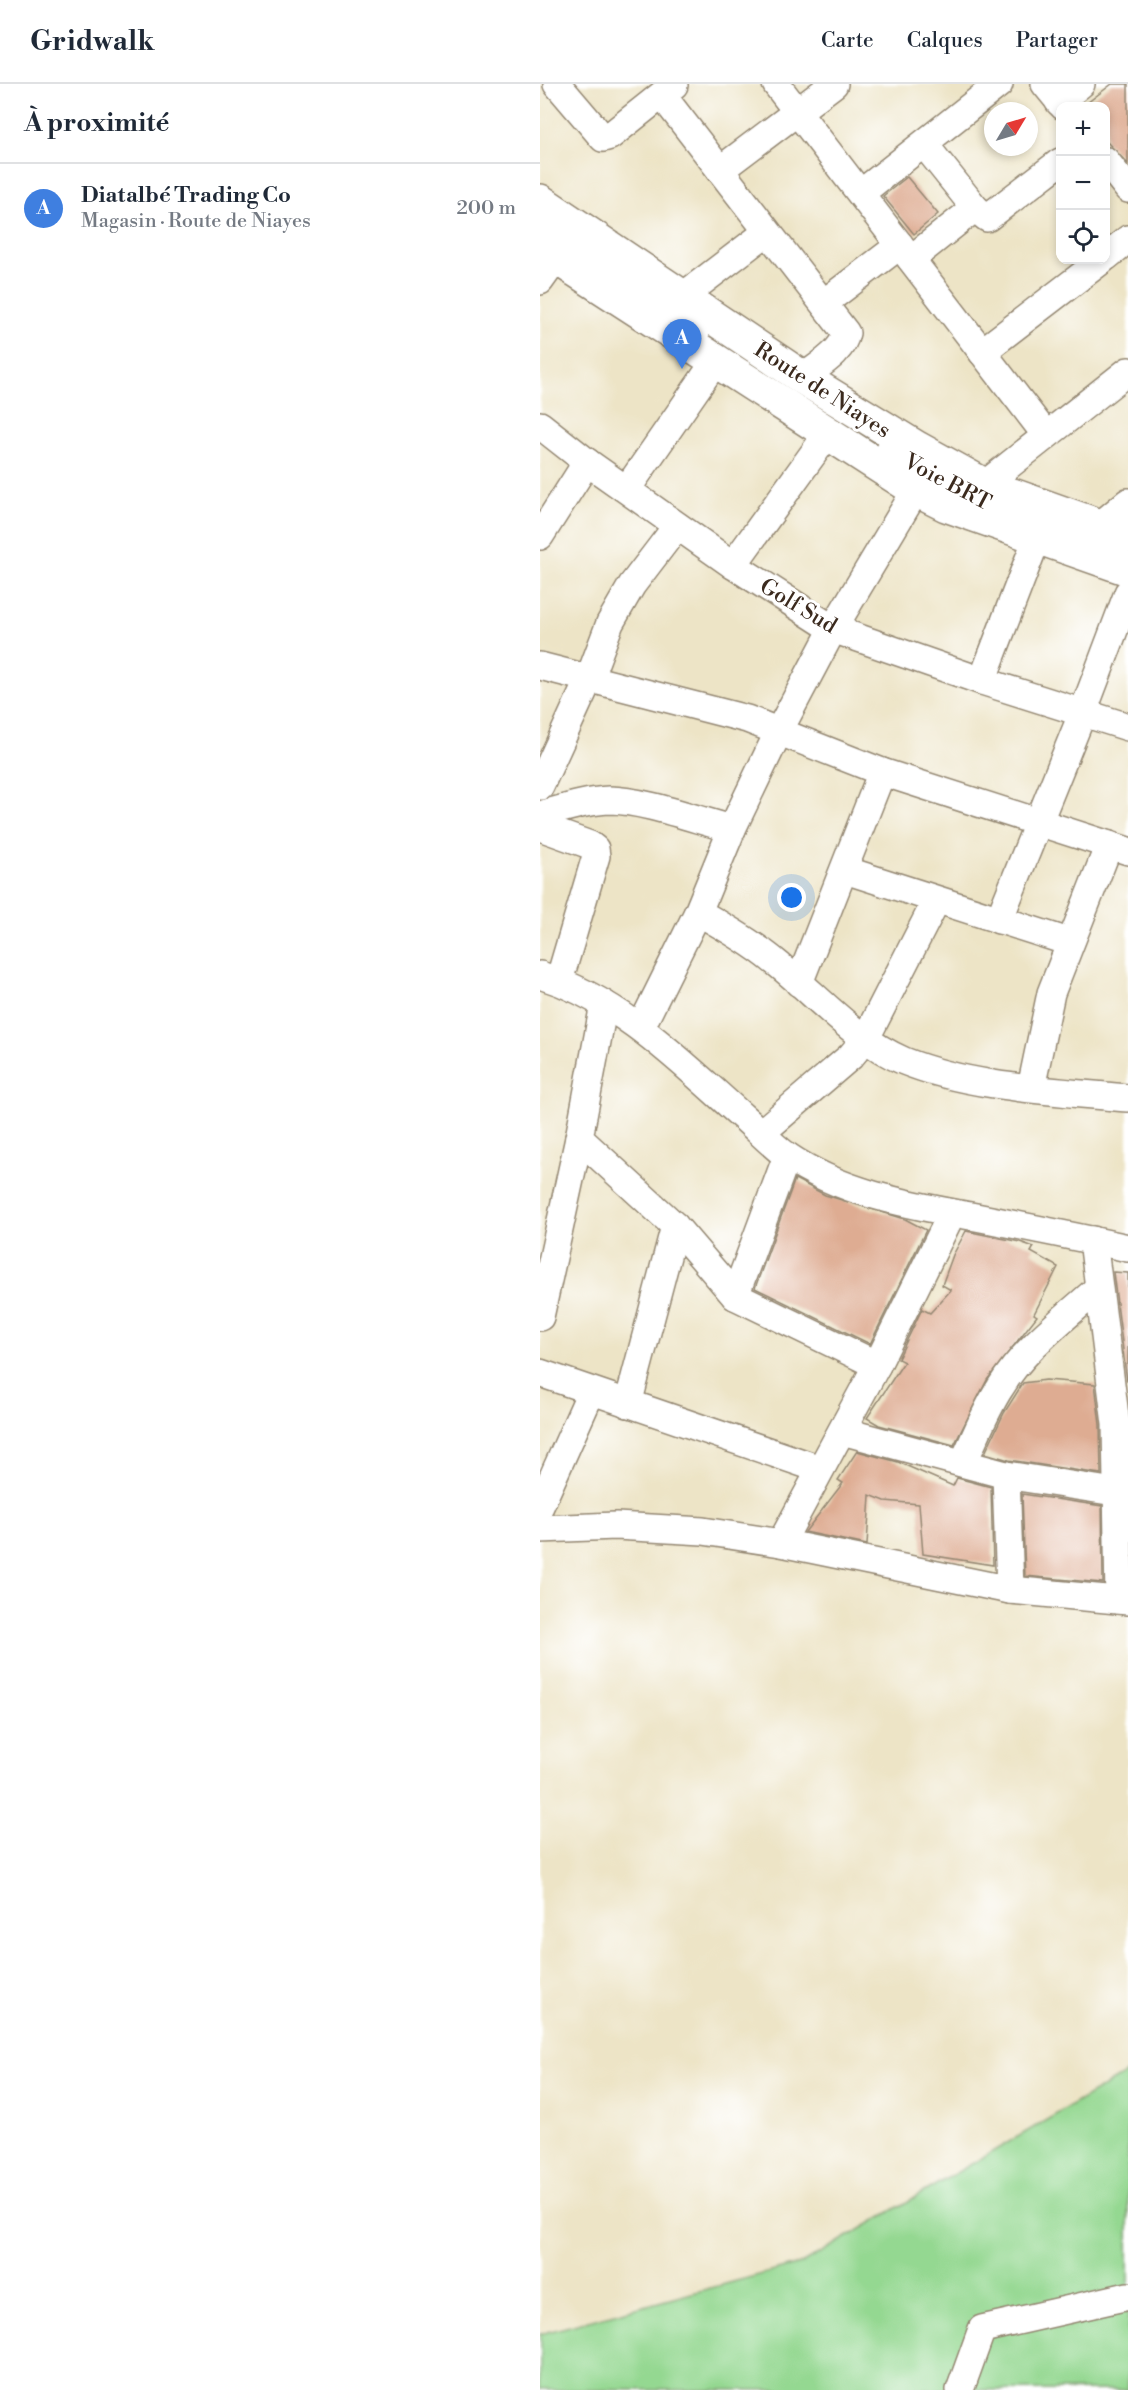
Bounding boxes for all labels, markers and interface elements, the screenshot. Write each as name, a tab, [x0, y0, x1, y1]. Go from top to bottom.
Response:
text: Gridwalk	[30, 24, 154, 59]
text: Carte	[821, 28, 874, 54]
text: Calques	[907, 28, 983, 54]
text: Partager	[1016, 28, 1098, 54]
north arrow	[984, 102, 1038, 156]
map controls	[1056, 102, 1110, 264]
button: +	[1056, 102, 1110, 156]
text: À proximité	[24, 107, 169, 139]
button: −	[1056, 156, 1110, 210]
text: Diatalbé Trading Co	[81, 182, 291, 209]
text: A	[36, 196, 51, 221]
text: 200 m	[456, 196, 516, 221]
text: Magasin · Route de Niayes	[81, 209, 311, 234]
button: locate	[1056, 210, 1110, 264]
pin: A	[662, 320, 702, 369]
street label: Route de Niayes	[749, 336, 895, 444]
street label: Voie BRT	[898, 448, 996, 517]
street label: Golf Sud	[755, 573, 842, 640]
your location	[777, 883, 806, 912]

